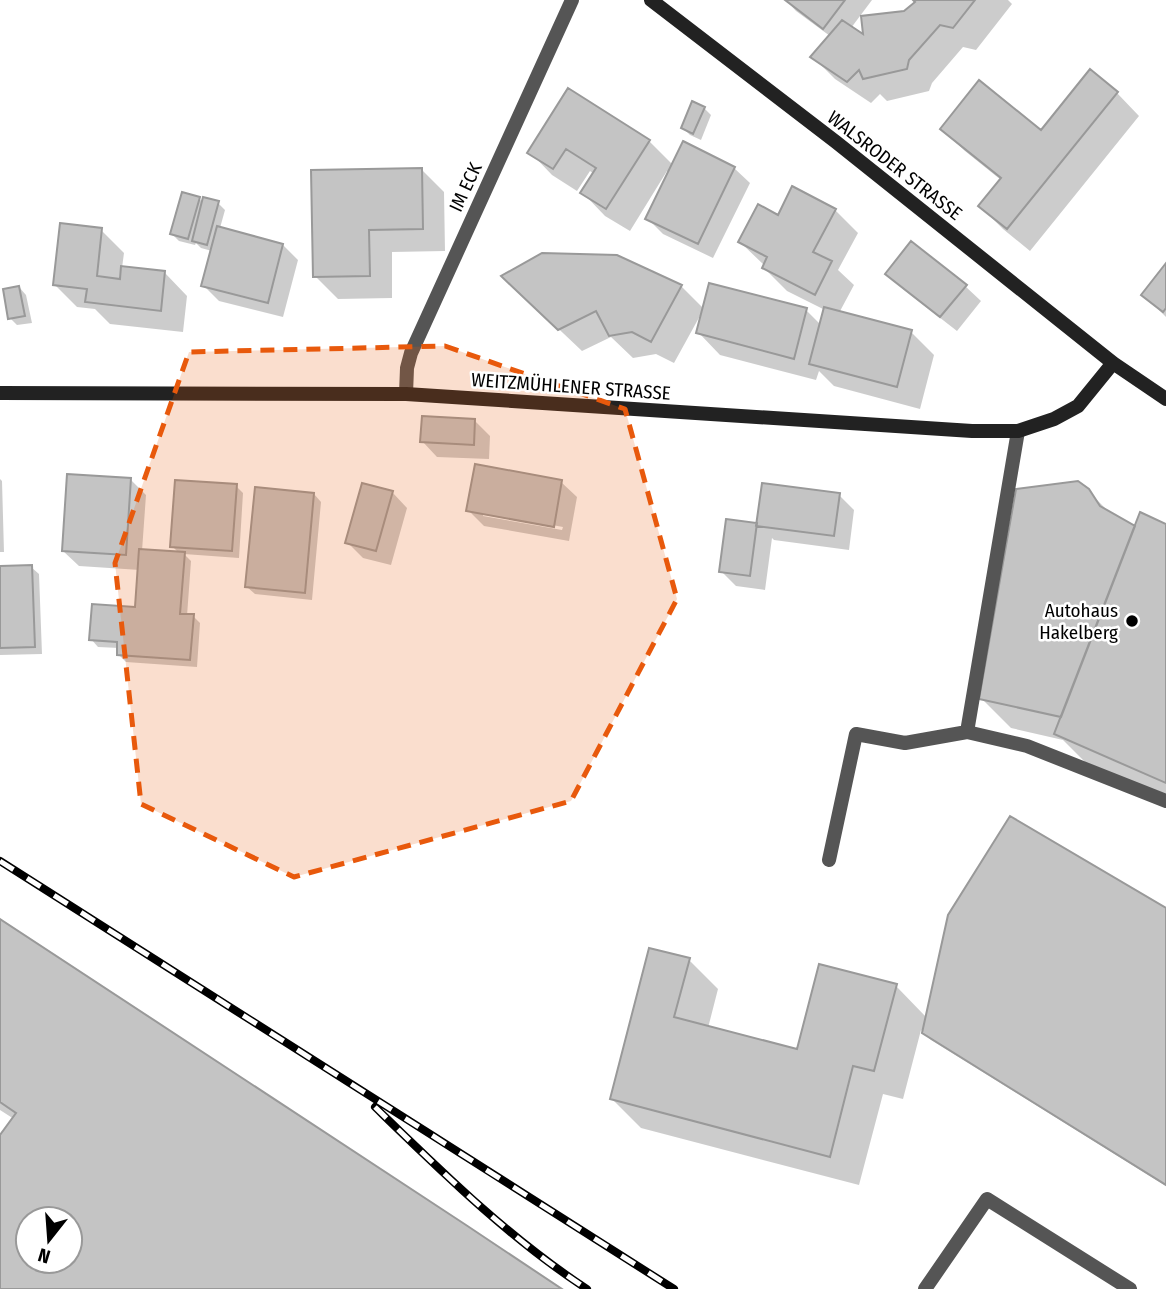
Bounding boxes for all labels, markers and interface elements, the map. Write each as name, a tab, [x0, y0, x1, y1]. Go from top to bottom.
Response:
street label: WALSRODER STRASSE	[823, 106, 967, 225]
street label: IM ECK	[444, 158, 487, 215]
street label: WEITZMÜHLENER STRASSE	[470, 368, 672, 405]
place label: Autohaus Hakelberg	[1039, 599, 1118, 644]
marker: Autohaus Hakelberg	[1124, 613, 1140, 629]
north arrow	[14, 1205, 84, 1275]
text: N	[35, 1243, 53, 1268]

